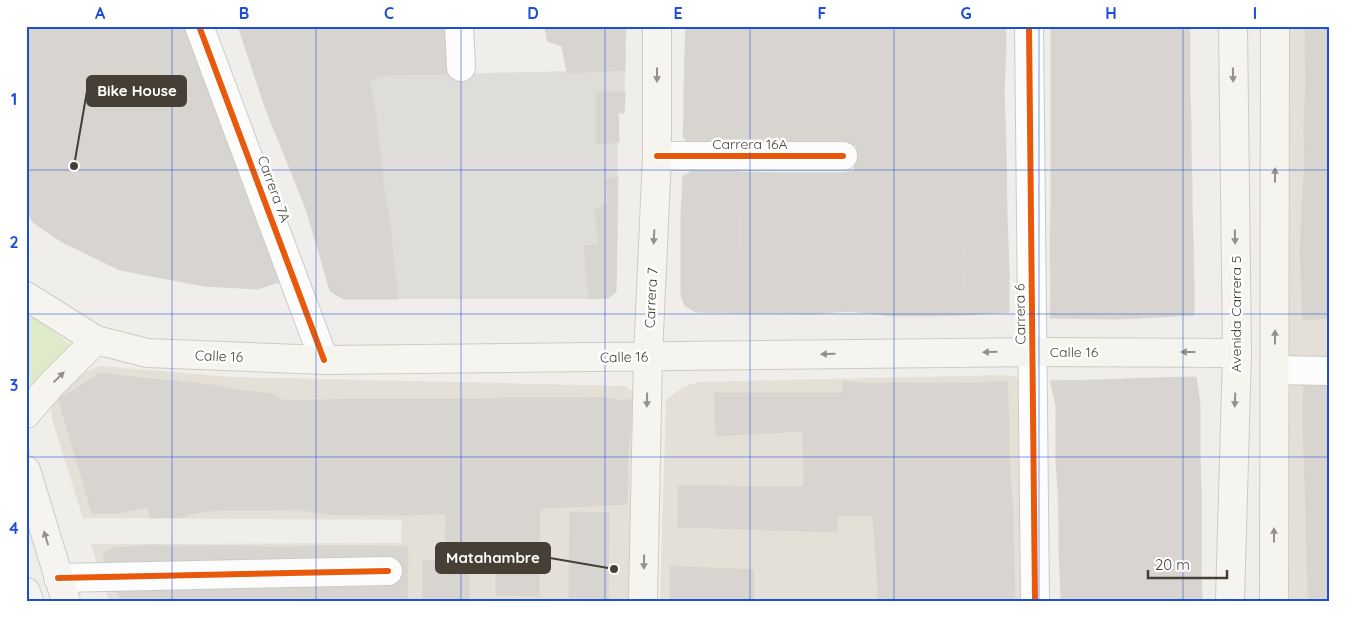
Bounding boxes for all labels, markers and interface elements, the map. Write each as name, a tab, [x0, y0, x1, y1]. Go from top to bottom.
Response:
text: A	[95, 3, 106, 23]
text: B	[239, 3, 249, 23]
text: C	[384, 3, 394, 23]
text: D	[527, 3, 539, 23]
text: E	[673, 3, 683, 23]
text: F	[818, 3, 827, 23]
text: G	[960, 3, 972, 23]
text: H	[1105, 3, 1117, 23]
text: I	[1253, 3, 1257, 23]
one-way arrow	[653, 67, 661, 83]
one-way arrow	[1230, 67, 1238, 83]
callout: Bike House	[87, 76, 186, 106]
text: Bike House	[97, 81, 177, 100]
text: 1	[11, 89, 17, 109]
street label: Carrera 16A	[712, 135, 788, 153]
street label: Carrera 7A	[254, 153, 294, 225]
one-way arrow	[1271, 166, 1279, 182]
one-way arrow	[649, 230, 657, 246]
one-way arrow	[1231, 230, 1239, 246]
text: 2	[9, 232, 19, 252]
street label: Avenida Carrera 5	[1227, 256, 1245, 372]
street label: Carrera 7	[640, 267, 662, 329]
street label: Carrera 6	[1010, 283, 1030, 345]
one-way arrow	[1271, 329, 1279, 345]
street label: Calle 16	[1050, 343, 1099, 361]
street label: Calle 16	[195, 346, 244, 366]
street label: Calle 16	[600, 348, 649, 366]
one-way arrow	[982, 348, 998, 356]
one-way arrow	[1180, 348, 1196, 356]
one-way arrow	[820, 350, 836, 358]
one-way arrow	[52, 371, 64, 383]
text: 3	[10, 375, 18, 395]
one-way arrow	[643, 392, 651, 408]
one-way arrow	[1231, 392, 1239, 408]
text: 4	[9, 518, 19, 538]
one-way arrow	[1270, 526, 1278, 542]
one-way arrow	[42, 530, 50, 545]
callout: Matahambre	[436, 543, 550, 573]
scale bar	[1148, 547, 1226, 579]
text: Matahambre	[446, 548, 540, 567]
one-way arrow	[640, 554, 648, 570]
text: 20 m	[1155, 555, 1190, 574]

